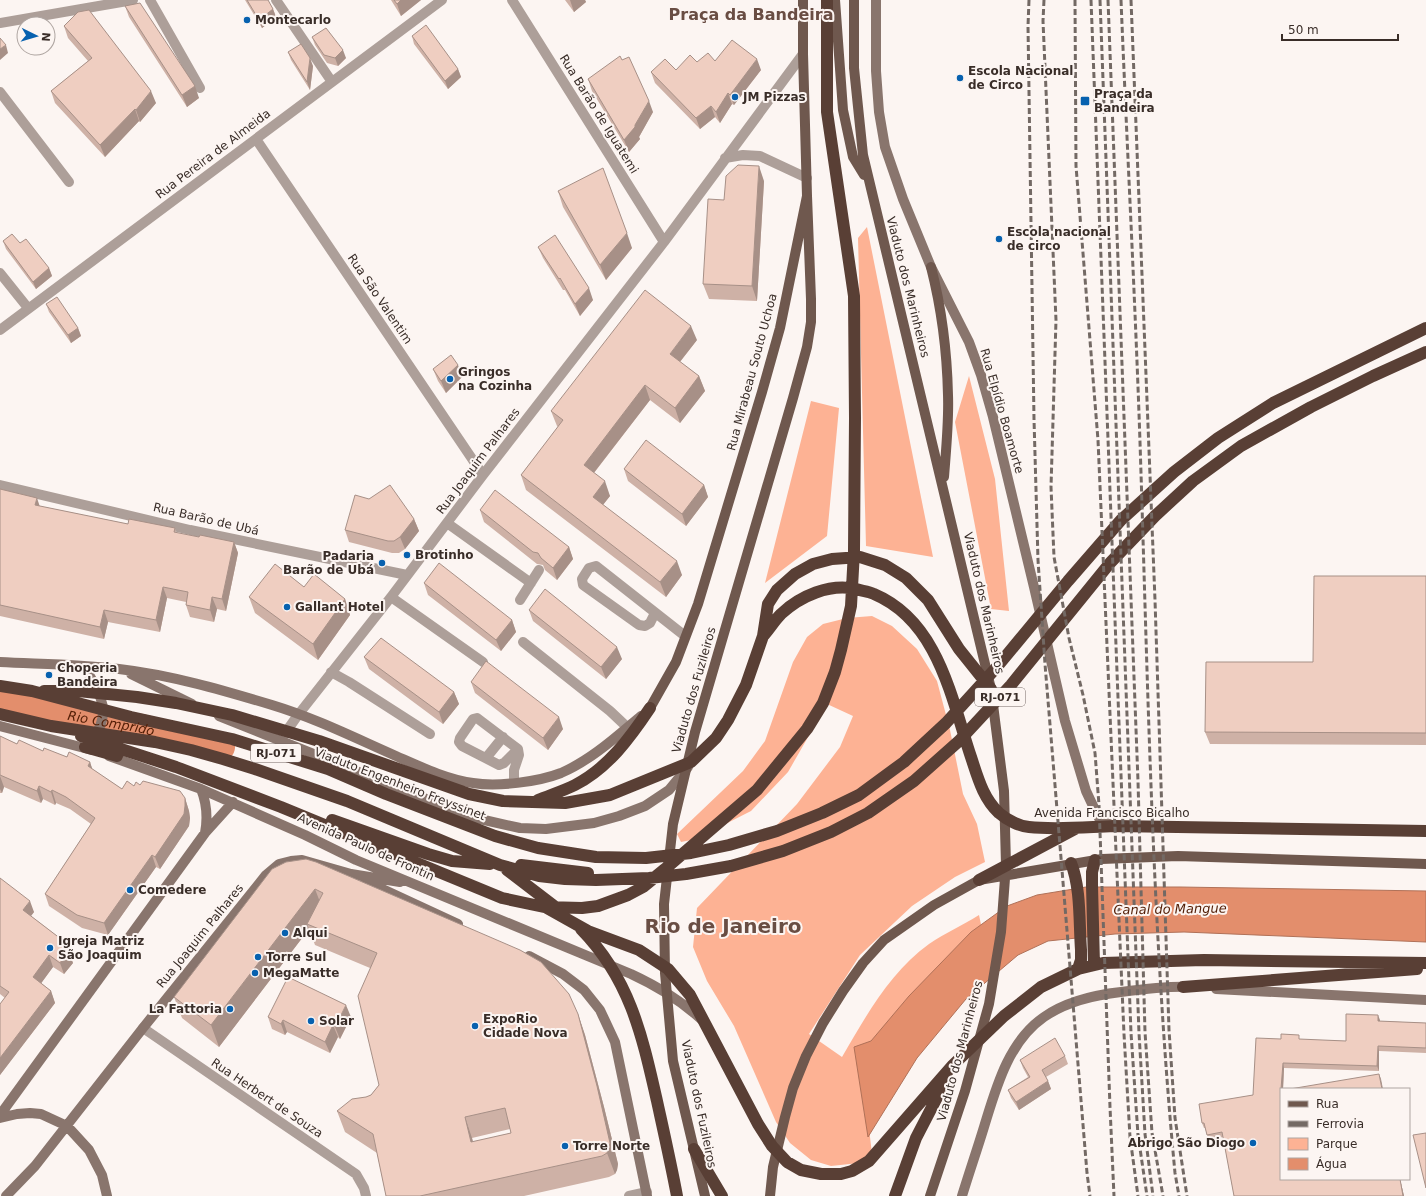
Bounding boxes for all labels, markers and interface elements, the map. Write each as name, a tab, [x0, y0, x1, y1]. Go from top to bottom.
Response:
district label: Praça da Bandeira	[669, 5, 833, 24]
place label: Montecarlo	[255, 13, 331, 27]
marker: Montecarlo	[242, 15, 252, 25]
north arrow	[16, 16, 56, 56]
scale bar	[1282, 16, 1398, 42]
text: 50 m	[1288, 23, 1319, 37]
text: N	[39, 32, 52, 42]
street label: Rua Barão de Iguatemi	[557, 52, 641, 176]
place label: Escola Nacional de Circo	[968, 64, 1073, 92]
marker: Escola Nacional de Circo	[955, 73, 965, 83]
place label: Praça da Bandeira	[1094, 87, 1155, 115]
place label: JM Pizzas	[742, 90, 806, 104]
marker: JM Pizzas	[730, 92, 740, 102]
marker: Praça da Bandeira	[1079, 95, 1091, 107]
street label: Rua Pereira de Almeida	[153, 106, 273, 202]
street label: Viaduto dos Marinheiros	[884, 215, 932, 359]
place label: Escola nacional de circo	[1007, 225, 1111, 253]
marker: Escola nacional de circo	[994, 234, 1004, 244]
street label: Rua São Valentim	[345, 251, 415, 347]
street label: Rua Mirabeau Souto Uchoa	[724, 292, 780, 452]
street label: Rua Elpídio Boamorte	[977, 347, 1027, 475]
place label: Gringos na Cozinha	[458, 365, 532, 393]
marker: Gringos na Cozinha	[445, 374, 455, 384]
street label: Rua Joaquim Palhares	[433, 405, 523, 517]
street label: Rua Barão de Ubá	[152, 500, 260, 538]
street label: Viaduto dos Marinheiros	[961, 531, 1007, 675]
place label: Brotinho	[415, 548, 474, 562]
place label: Padaria Barão de Ubá	[283, 549, 374, 577]
marker: Brotinho	[402, 550, 412, 560]
marker: Padaria Barão de Ubá	[377, 558, 387, 568]
place label: Gallant Hotel	[295, 600, 384, 614]
marker: Gallant Hotel	[282, 602, 292, 612]
street label: Viaduto dos Fuzileiros	[669, 625, 719, 755]
place label: Choperia Bandeira	[57, 661, 118, 689]
marker: Choperia Bandeira	[44, 670, 54, 680]
road number: RJ-071	[975, 688, 1025, 706]
water label: Rio Comprido	[67, 708, 156, 738]
road number: RJ-071	[251, 744, 301, 762]
street label: Viaduto Engenheiro Freyssinet	[312, 745, 488, 823]
street label: Avenida Francisco Bicalho	[1034, 806, 1190, 820]
street label: Avenida Paulo de Frontin	[296, 811, 436, 883]
street label: Rua Joaquim Palhares	[154, 881, 246, 991]
place label: Comedere	[138, 883, 206, 897]
marker: Comedere	[125, 885, 135, 895]
water label: Canal do Mangue	[1113, 901, 1227, 917]
district label: Rio de Janeiro	[644, 914, 802, 938]
place label: Alqui	[293, 926, 328, 940]
marker: Alqui	[280, 928, 290, 938]
place label: Igreja Matriz São Joaquim	[58, 934, 144, 962]
marker: Igreja Matriz São Joaquim	[45, 943, 55, 953]
place label: Torre Sul	[266, 950, 326, 964]
marker: Torre Sul	[253, 952, 263, 962]
place label: MegaMatte	[263, 966, 339, 980]
marker: MegaMatte	[250, 968, 260, 978]
street label: Viaduto dos Marinheiros	[934, 979, 986, 1123]
place label: La Fattoria	[149, 1002, 222, 1016]
marker: La Fattoria	[225, 1004, 235, 1014]
place label: ExpoRio Cidade Nova	[483, 1012, 568, 1040]
place label: Solar	[319, 1014, 354, 1028]
marker: Solar	[306, 1016, 316, 1026]
marker: ExpoRio Cidade Nova	[470, 1021, 480, 1031]
street label: Viaduto dos Fuzileiros	[679, 1039, 719, 1169]
street label: Rua Herbert de Souza	[209, 1055, 325, 1141]
legend	[1280, 1088, 1410, 1180]
text: Rua	[1316, 1097, 1339, 1111]
text: Ferrovia	[1316, 1117, 1364, 1131]
place label: Abrigo São Diogo	[1128, 1136, 1245, 1150]
text: Parque	[1316, 1137, 1357, 1151]
marker: Abrigo São Diogo	[1248, 1138, 1258, 1148]
place label: Torre Norte	[573, 1139, 650, 1153]
marker: Torre Norte	[560, 1141, 570, 1151]
text: Água	[1316, 1156, 1347, 1171]

